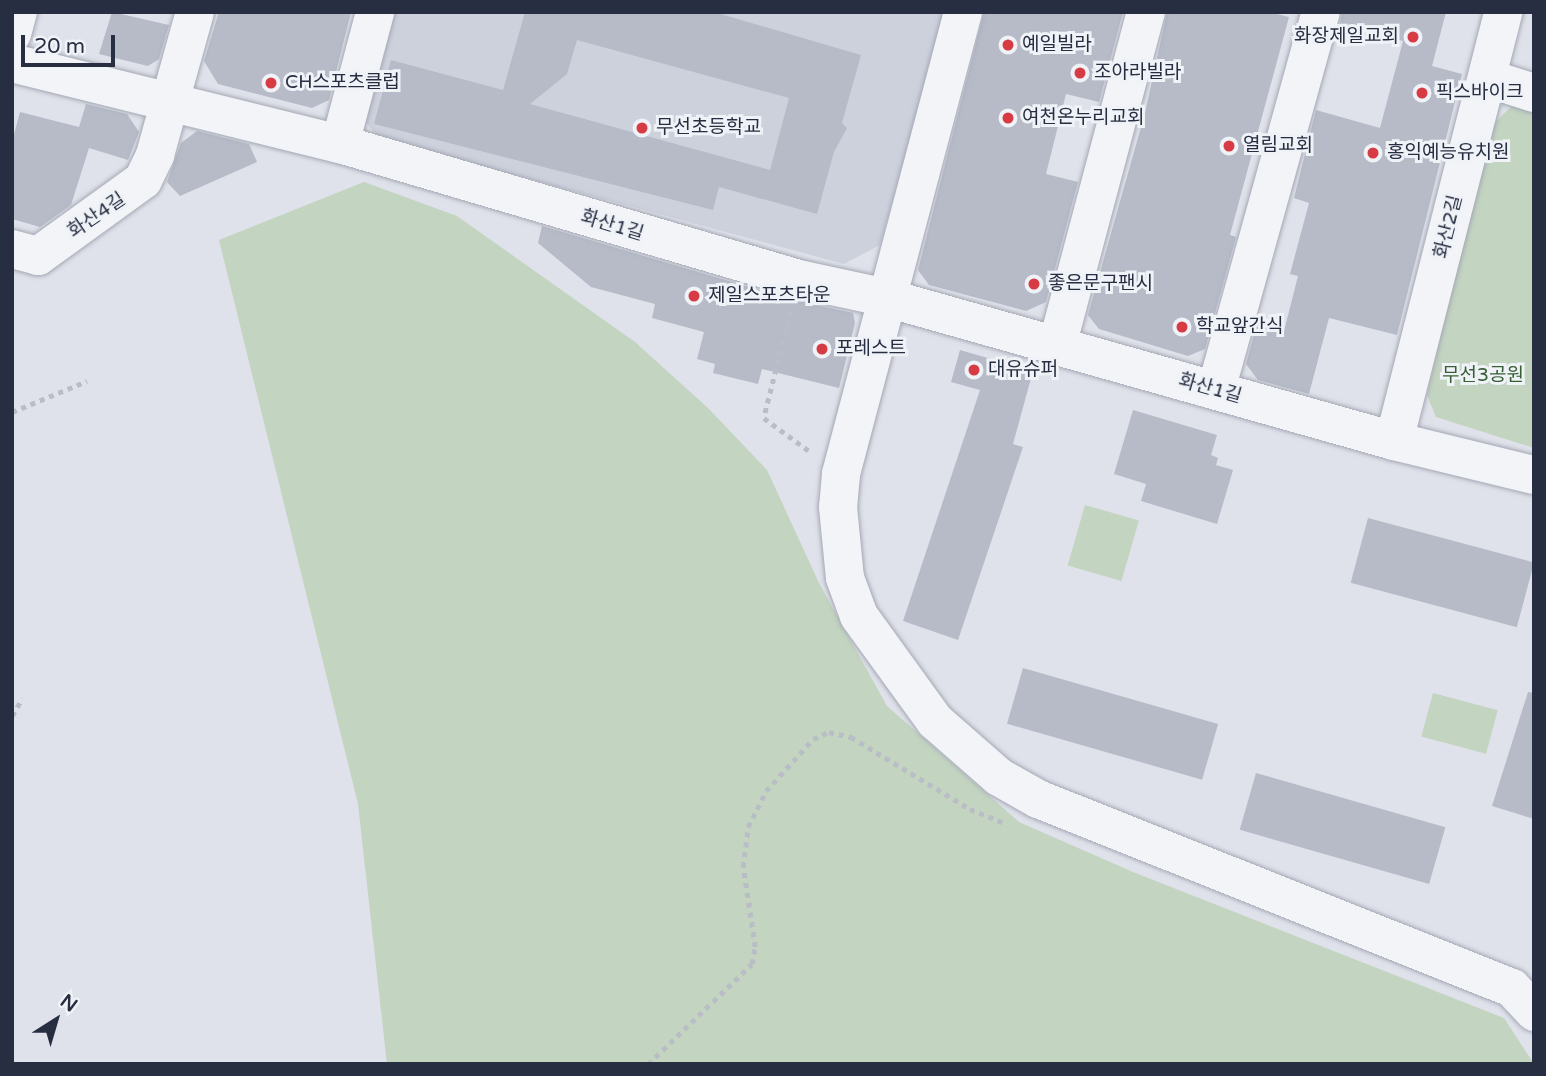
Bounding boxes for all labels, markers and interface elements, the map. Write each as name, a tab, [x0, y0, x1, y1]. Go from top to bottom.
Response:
scale bar	[24, 21, 119, 65]
place label: 화장제일교회	[1294, 26, 1399, 48]
marker: 화장제일교회	[1405, 29, 1421, 45]
text: 20 m	[34, 34, 85, 59]
place label: 예일빌라	[1022, 34, 1092, 56]
marker: 예일빌라	[1000, 37, 1016, 53]
place label: 조아라빌라	[1094, 62, 1181, 84]
marker: 조아라빌라	[1072, 65, 1088, 81]
place label: CH스포츠클럽	[285, 72, 400, 94]
marker: CH스포츠클럽	[263, 75, 279, 91]
place label: 픽스바이크	[1436, 82, 1523, 104]
marker: 픽스바이크	[1414, 85, 1430, 101]
place label: 여천온누리교회	[1022, 107, 1144, 129]
marker: 여천온누리교회	[1000, 110, 1016, 126]
place label: 무선초등학교	[656, 117, 761, 139]
marker: 무선초등학교	[634, 120, 650, 136]
place label: 열림교회	[1243, 135, 1313, 157]
marker: 열림교회	[1221, 138, 1237, 154]
place label: 홍익예능유치원	[1387, 142, 1509, 164]
marker: 홍익예능유치원	[1365, 145, 1381, 161]
street label: 화산4길	[64, 189, 130, 243]
street label: 화산2길	[1430, 193, 1468, 261]
street label: 화산1길	[578, 206, 646, 246]
place label: 좋은문구팬시	[1048, 273, 1153, 295]
marker: 좋은문구팬시	[1026, 276, 1042, 292]
place label: 제일스포츠타운	[708, 285, 830, 307]
marker: 제일스포츠타운	[686, 288, 702, 304]
place label: 학교앞간식	[1196, 316, 1283, 338]
marker: 학교앞간식	[1174, 319, 1190, 335]
place label: 포레스트	[836, 338, 906, 360]
marker: 포레스트	[814, 341, 830, 357]
place label: 대유슈퍼	[988, 359, 1058, 381]
marker: 대유슈퍼	[966, 362, 982, 378]
park label: 무선3공원	[1442, 365, 1524, 387]
street label: 화산1길	[1176, 369, 1244, 409]
north arrow	[21, 985, 91, 1055]
text: N	[56, 990, 81, 1017]

